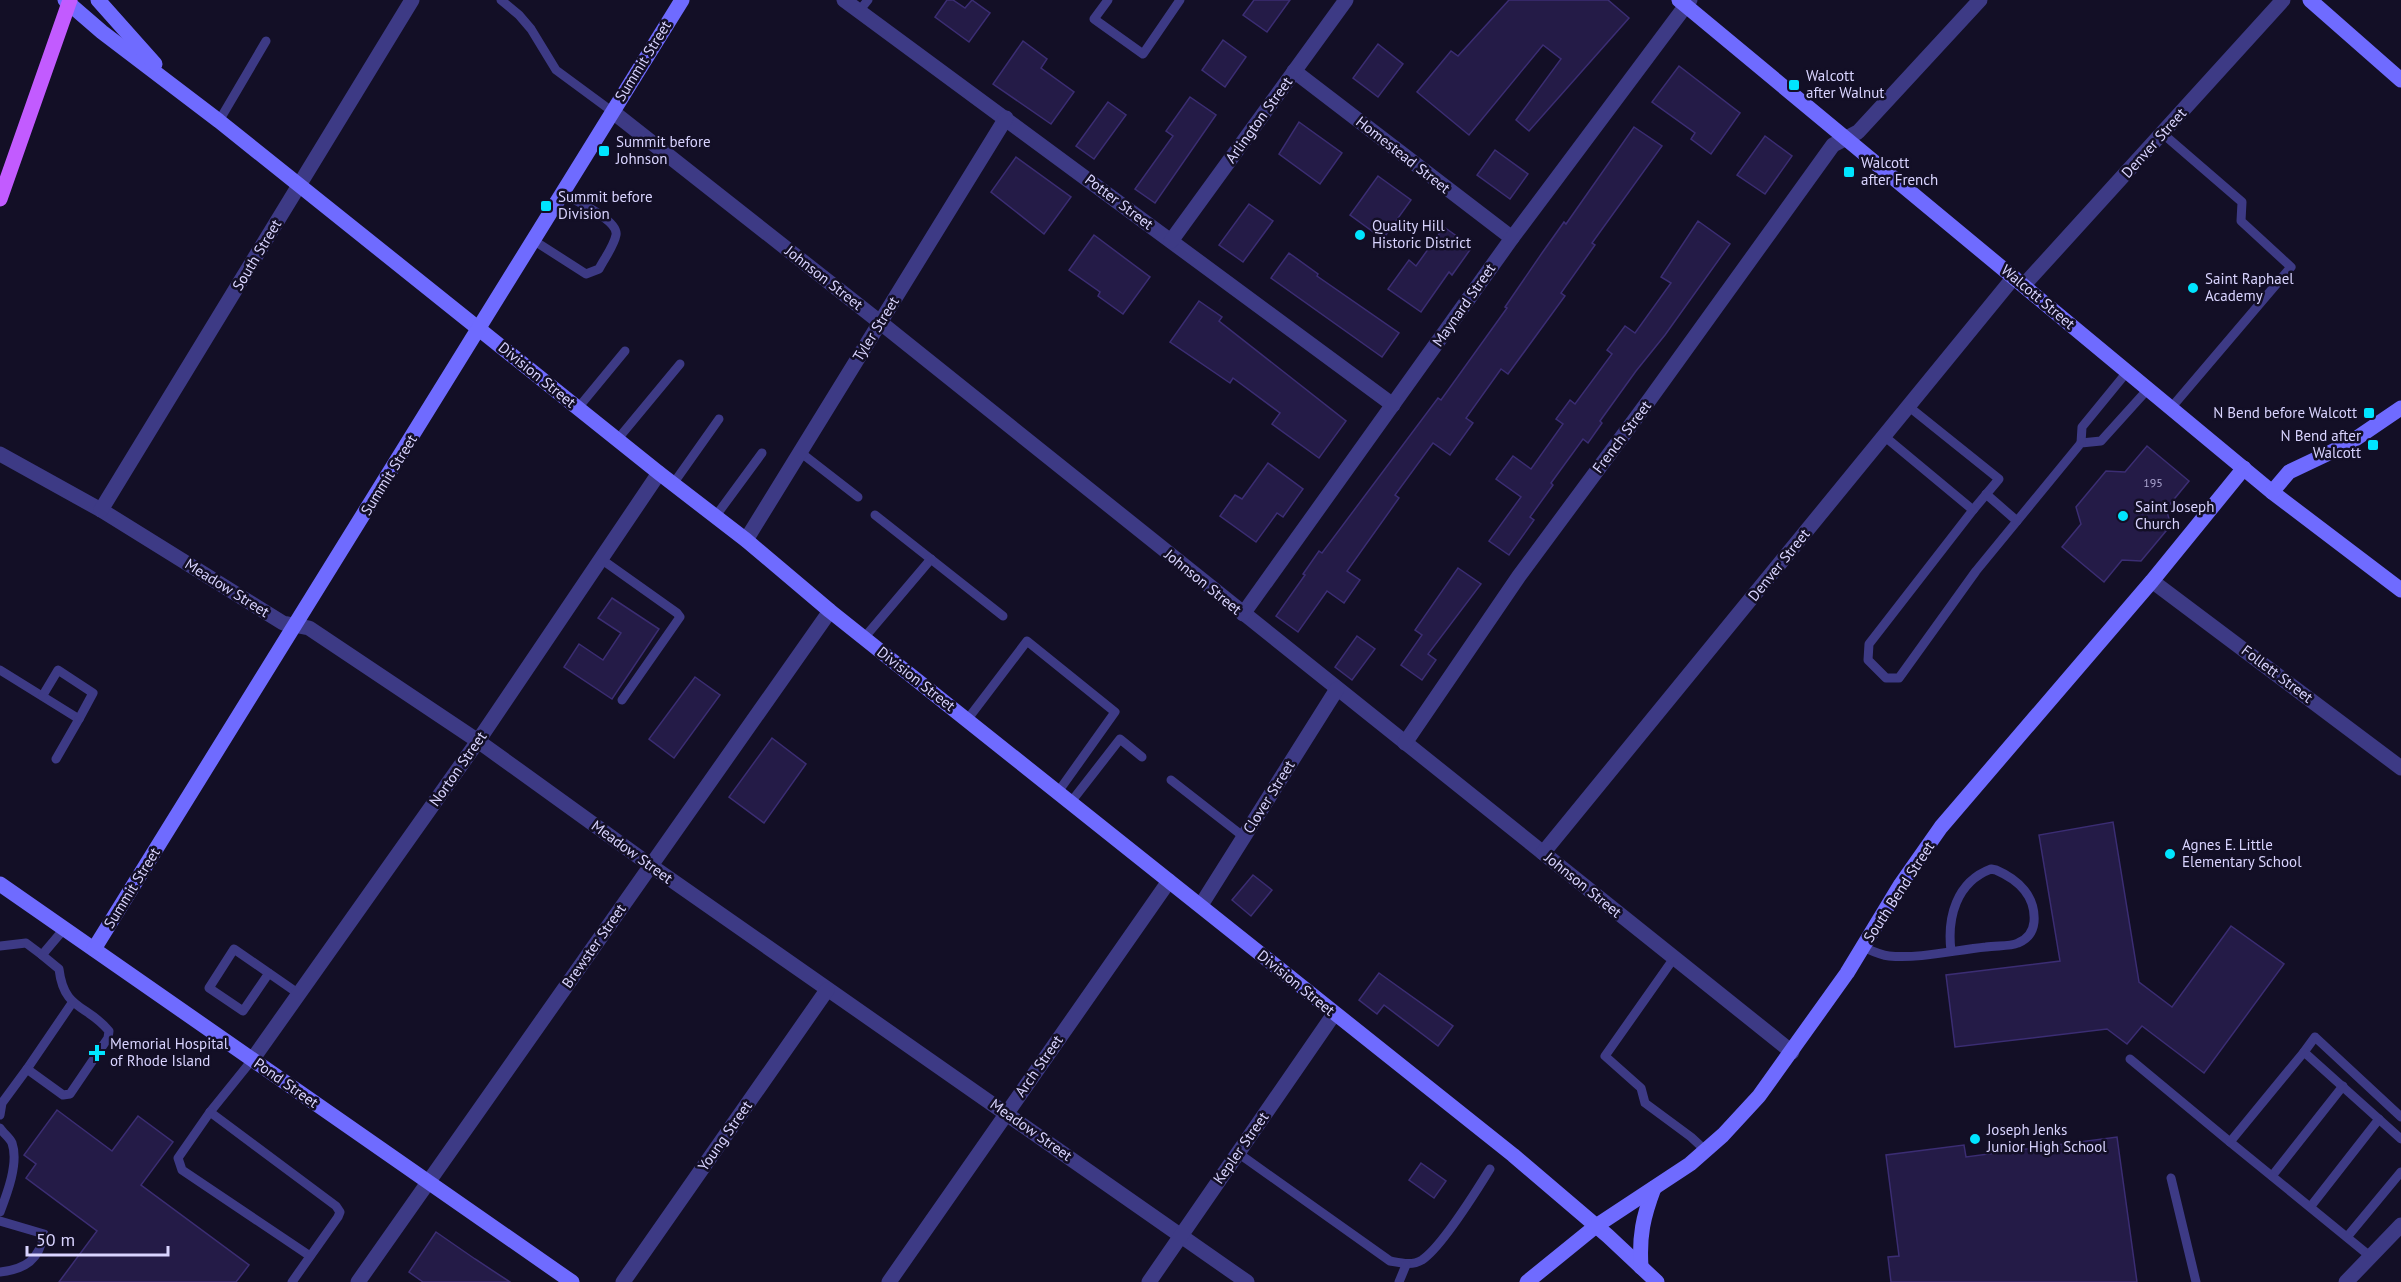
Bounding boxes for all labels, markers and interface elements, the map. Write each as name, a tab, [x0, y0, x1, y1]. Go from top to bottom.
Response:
street label: Summit Street	[610, 17, 675, 105]
place label: Walcott after Walnut	[1806, 66, 1884, 102]
street label: Arlington Street	[1221, 73, 1296, 167]
marker: Walcott after Walnut	[1787, 78, 1801, 92]
street label: Denver Street	[2117, 104, 2190, 182]
street label: Homestead Street	[1352, 112, 1454, 197]
place label: Summit before Johnson	[615, 132, 711, 168]
marker: Summit before Johnson	[597, 144, 611, 158]
place label: Walcott after French	[1861, 153, 1938, 189]
marker: Walcott after French	[1842, 165, 1856, 179]
street label: Potter Street	[1081, 170, 1157, 234]
place label: Summit before Division	[558, 187, 653, 223]
marker: Summit before Division	[539, 199, 553, 213]
street label: South Street	[228, 216, 285, 294]
place label: Quality Hill Historic District	[1372, 216, 1471, 252]
marker: Quality Hill Historic District	[1353, 228, 1367, 242]
street label: Johnson Street	[781, 241, 867, 314]
street label: Maynard Street	[1428, 259, 1499, 350]
street label: Walcott Street	[1998, 260, 2079, 333]
place label: Saint Raphael Academy	[2205, 269, 2294, 305]
marker: Saint Raphael Academy	[2186, 281, 2200, 295]
street label: Tyler Street	[848, 293, 903, 365]
street label: Division Street	[495, 338, 580, 412]
street label: French Street	[1588, 397, 1655, 477]
place label: N Bend before Walcott	[2213, 403, 2357, 422]
marker: N Bend before Walcott	[2362, 406, 2376, 420]
place label: N Bend after Walcott	[2281, 426, 2361, 462]
street label: Summit Street	[356, 431, 421, 519]
marker: N Bend after Walcott	[2366, 438, 2380, 452]
house number: 195	[2143, 475, 2163, 490]
place label: Saint Joseph Church	[2135, 497, 2214, 533]
marker: Saint Joseph Church	[2116, 509, 2130, 523]
street label: Denver Street	[1744, 525, 1814, 605]
street label: Johnson Street	[1160, 544, 1246, 618]
street label: Meadow Street	[182, 554, 273, 621]
street label: Follett Street	[2238, 641, 2317, 707]
street label: Division Street	[873, 642, 959, 715]
street label: Norton Street	[425, 728, 490, 810]
street label: Clover Street	[1239, 757, 1299, 837]
street label: Meadow Street	[588, 816, 677, 887]
place label: Agnes E. Little Elementary School	[2182, 835, 2302, 871]
street label: South Bend Street	[1859, 838, 1938, 946]
street label: Summit Street	[99, 844, 164, 932]
street label: Johnson Street	[1540, 847, 1626, 921]
marker: Agnes E. Little Elementary School	[2163, 847, 2177, 861]
street label: Brewster Street	[558, 900, 630, 992]
street label: Division Street	[1254, 946, 1339, 1020]
street label: Arch Street	[1010, 1031, 1067, 1100]
place label: Memorial Hospital of Rhode Island	[110, 1034, 229, 1070]
marker: Memorial Hospital of Rhode Island	[88, 1044, 106, 1062]
street label: Pond Street	[250, 1053, 322, 1112]
street label: Meadow Street	[987, 1094, 1076, 1165]
street label: Young Street	[693, 1097, 756, 1175]
street label: Kepler Street	[1209, 1108, 1272, 1187]
place label: Joseph Jenks Junior High School	[1986, 1120, 2107, 1156]
marker: Joseph Jenks Junior High School	[1968, 1132, 1982, 1146]
scale bar	[27, 1219, 168, 1257]
text: 50 m	[36, 1228, 75, 1251]

